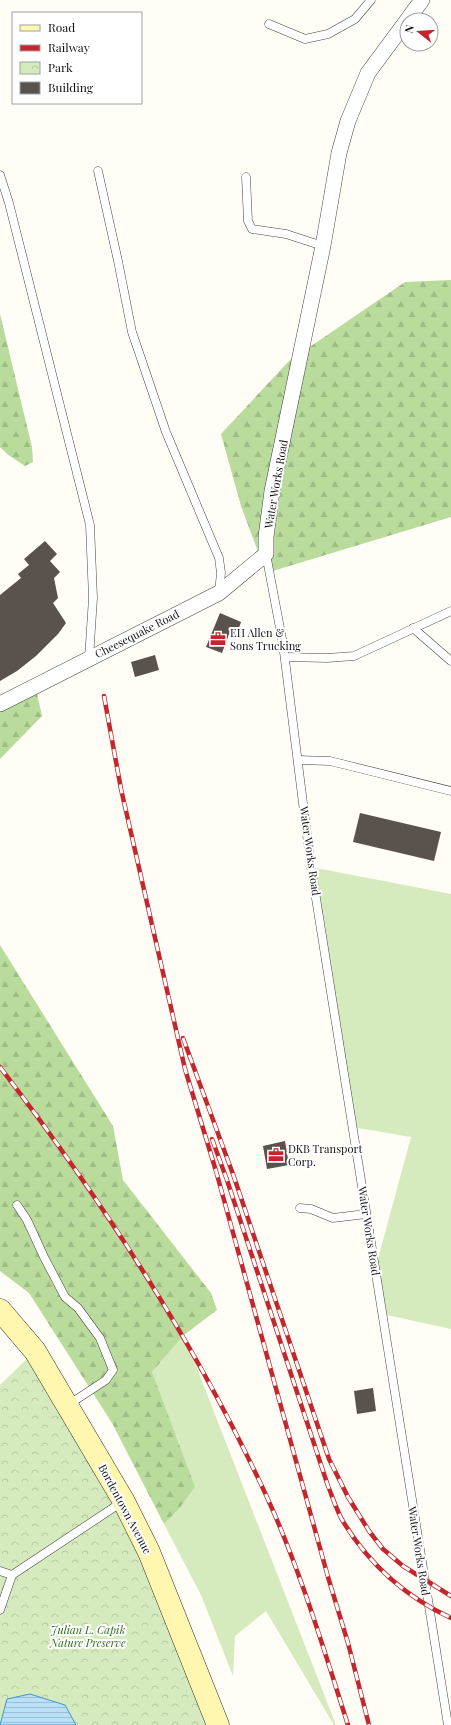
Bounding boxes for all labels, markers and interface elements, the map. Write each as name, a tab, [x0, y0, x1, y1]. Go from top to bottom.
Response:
legend	[12, 12, 142, 104]
north arrow	[399, 12, 439, 52]
text: Road	[48, 19, 75, 35]
text: N	[401, 23, 417, 35]
text: Railway	[48, 39, 90, 55]
text: Park	[48, 59, 73, 75]
text: Building	[48, 79, 94, 95]
street label: Water Works Road	[260, 438, 291, 531]
street label: Cheesequake Road	[92, 606, 182, 661]
place label: EH Allen & Sons Trucking	[230, 625, 301, 653]
office icon: EH Allen & Sons Trucking	[209, 630, 227, 648]
street label: Water Works Road	[297, 804, 324, 897]
place label: DKB Transport Corp.	[288, 1141, 362, 1169]
office icon: DKB Transport Corp.	[267, 1146, 285, 1164]
street label: Water Works Road	[355, 1184, 384, 1277]
street label: Bordentown Avenue	[95, 1461, 156, 1557]
street label: Water Works Road	[405, 1504, 434, 1597]
park label: Julian L. Capik Nature Preserve	[49, 1622, 126, 1650]

